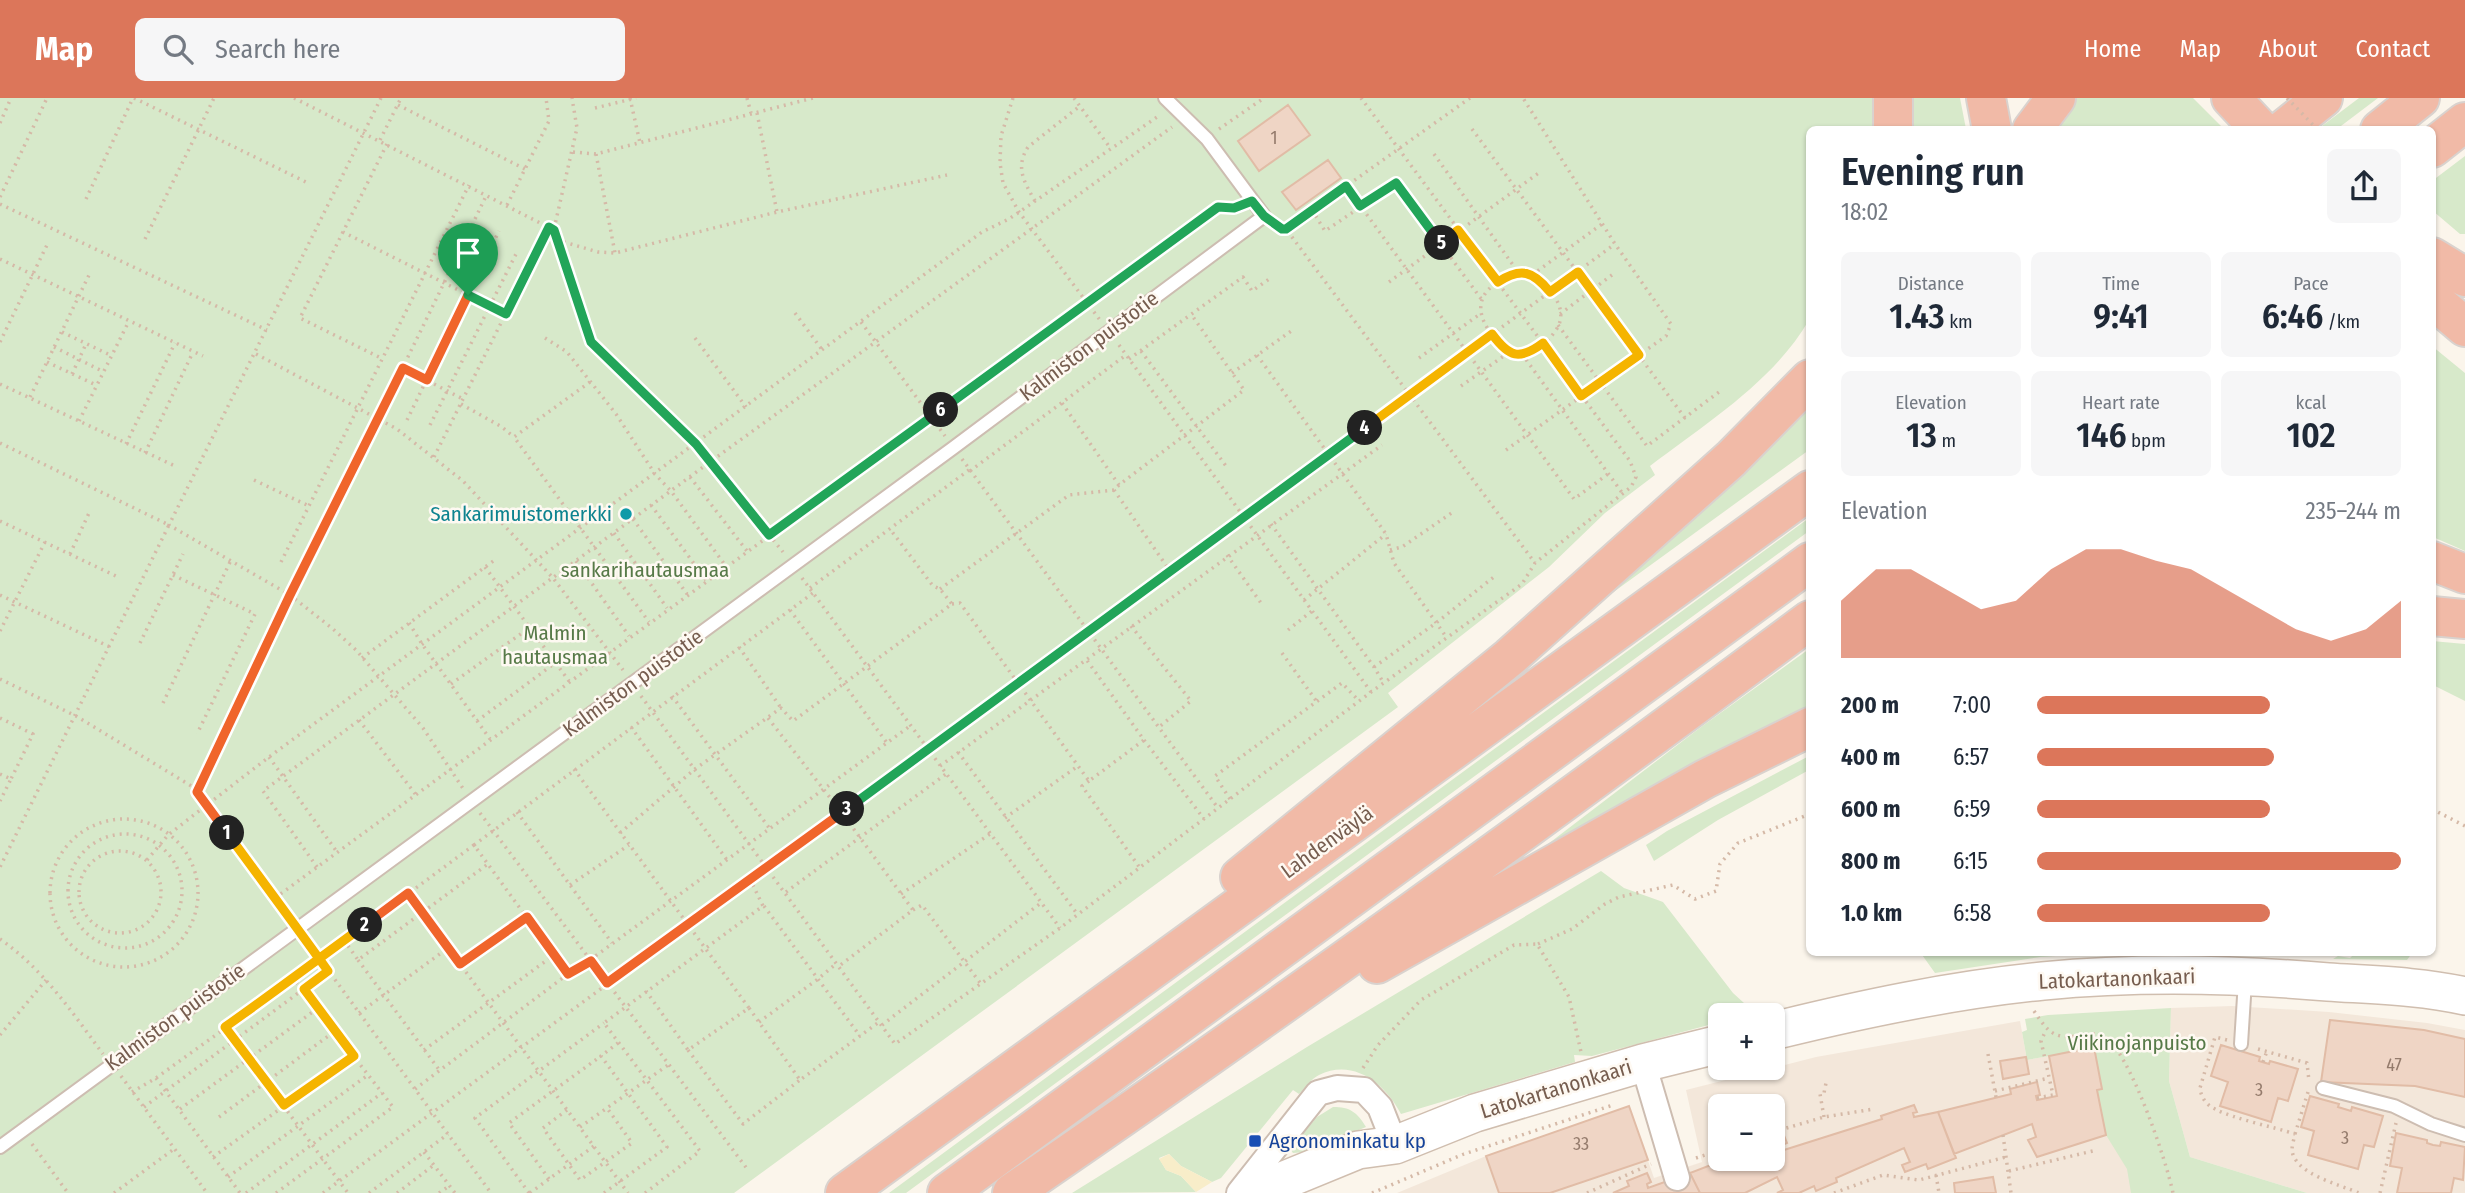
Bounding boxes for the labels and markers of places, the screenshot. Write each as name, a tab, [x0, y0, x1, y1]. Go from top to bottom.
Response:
pin	[438, 223, 498, 295]
pin: 5	[1424, 226, 1460, 260]
pin: 6	[923, 392, 958, 428]
pin: 4	[1348, 410, 1382, 446]
place label: Sankarimuistomerkki	[430, 501, 612, 527]
marker: Sankarimuistomerkki	[618, 506, 634, 522]
pin: 3	[830, 792, 864, 826]
pin: 1	[210, 816, 244, 850]
pin: 2	[348, 908, 382, 942]
place label: Agronominkatu kp	[1269, 1128, 1426, 1154]
marker: Agronominkatu kp	[1247, 1133, 1263, 1149]

